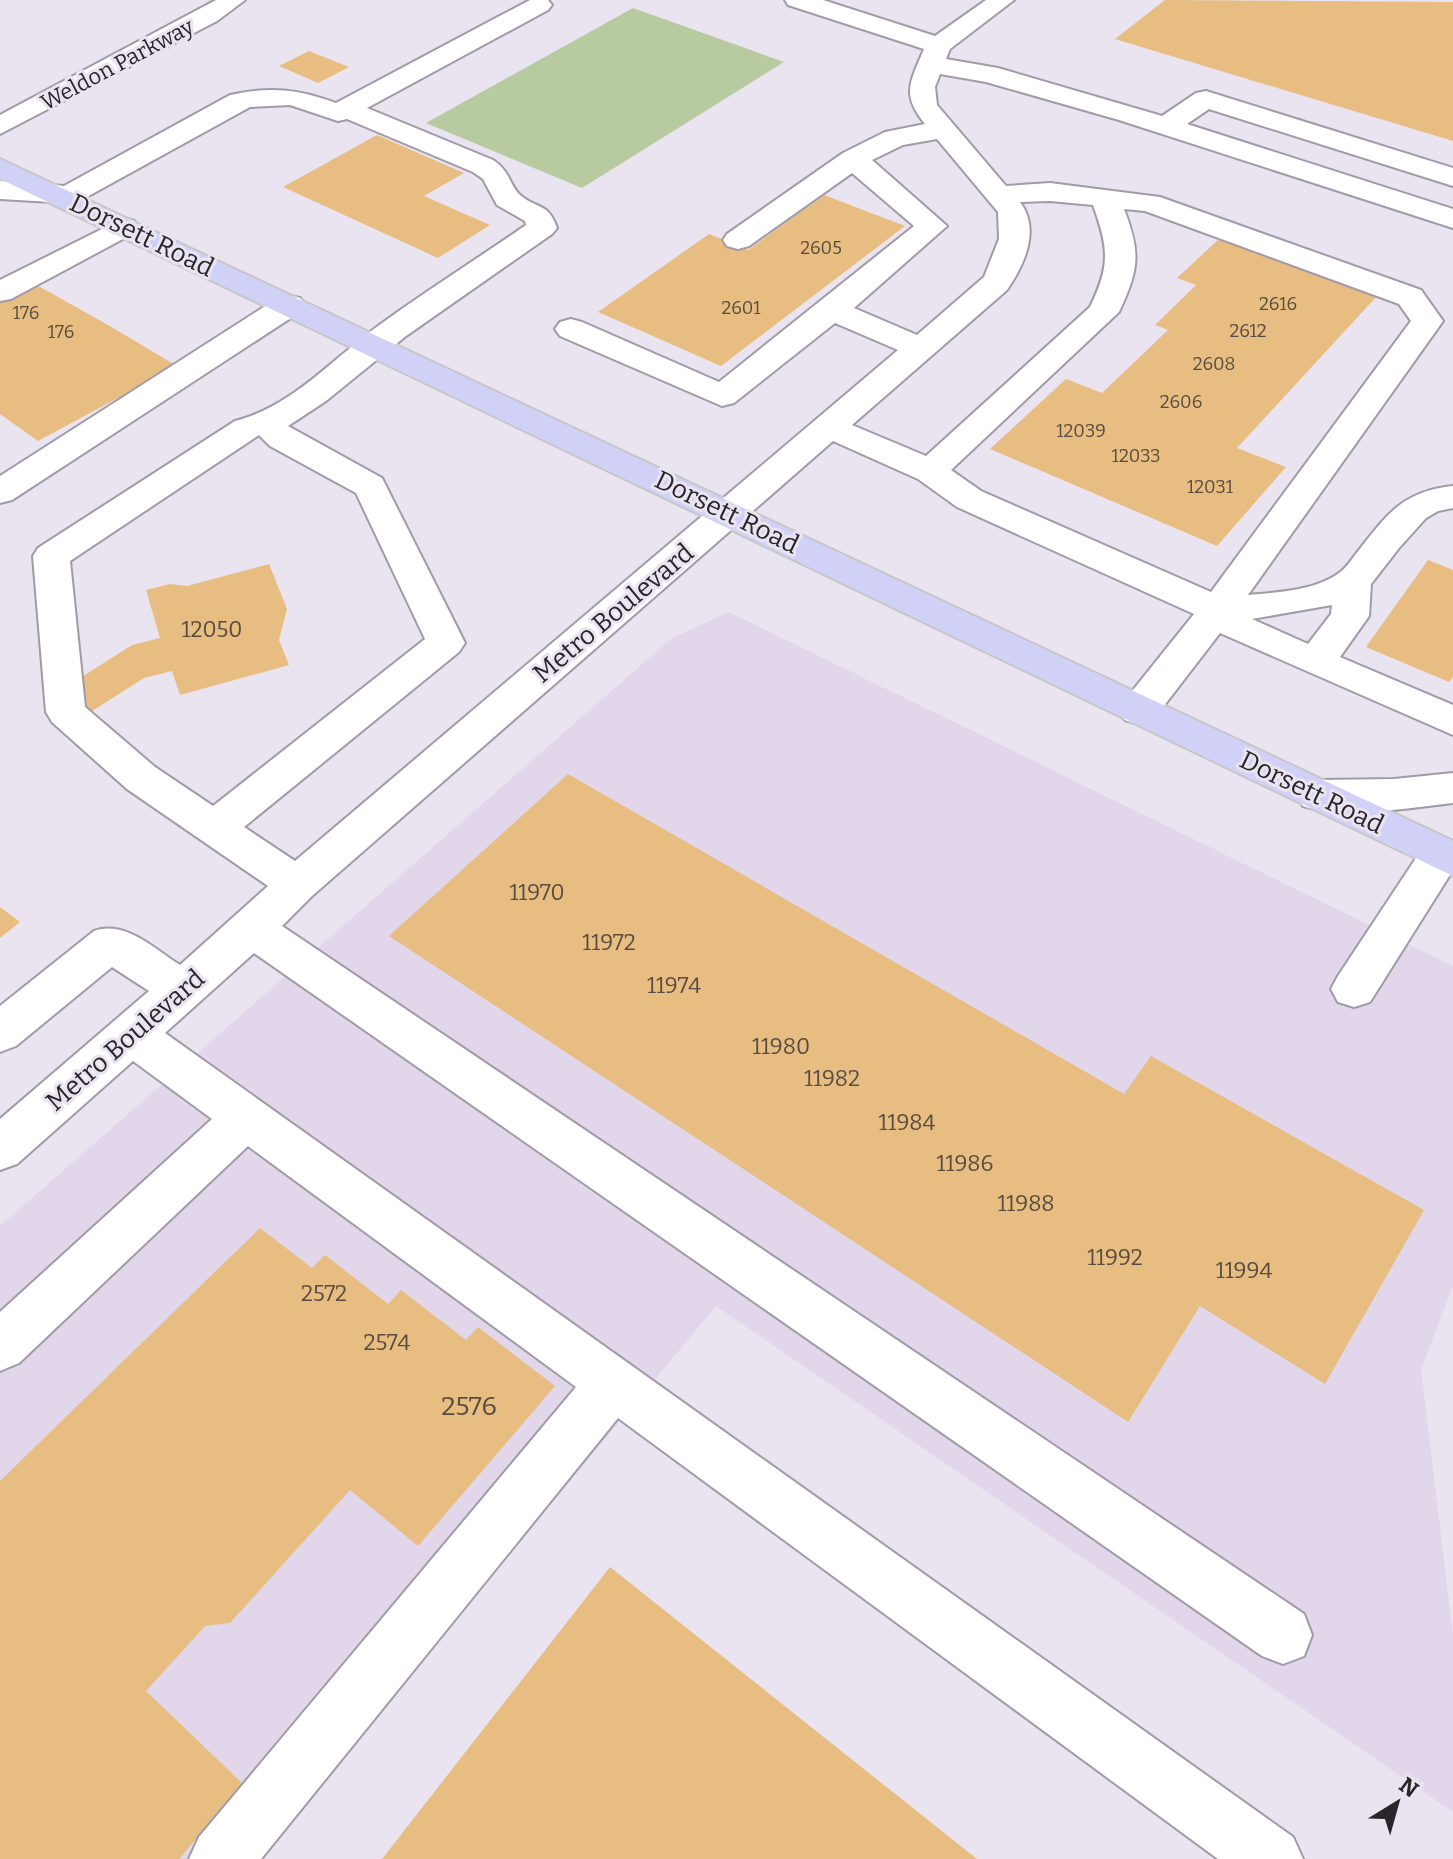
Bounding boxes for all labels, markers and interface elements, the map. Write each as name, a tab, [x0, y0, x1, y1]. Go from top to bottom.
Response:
street label: Weldon Parkway	[36, 13, 199, 116]
street label: Dorsett Road	[65, 187, 219, 284]
house number: 2605	[800, 237, 842, 259]
house number: 2616	[1259, 293, 1297, 315]
house number: 2601	[721, 297, 761, 319]
house number: 176	[13, 302, 39, 324]
house number: 2612	[1229, 320, 1267, 342]
house number: 176	[48, 321, 74, 343]
house number: 2608	[1193, 353, 1235, 375]
house number: 2606	[1160, 391, 1202, 413]
house number: 12039	[1056, 420, 1106, 442]
house number: 12033	[1112, 445, 1160, 467]
street label: Dorsett Road	[650, 464, 804, 561]
house number: 12031	[1187, 476, 1234, 498]
street label: Metro Boulevard	[527, 537, 700, 689]
house number: 12050	[182, 616, 242, 643]
street label: Dorsett Road	[1235, 744, 1389, 841]
house number: 11970	[509, 879, 565, 906]
house number: 11972	[582, 929, 636, 956]
street label: Metro Boulevard	[40, 963, 211, 1118]
house number: 11974	[647, 972, 701, 999]
house number: 11980	[752, 1033, 810, 1060]
house number: 11982	[804, 1065, 860, 1092]
house number: 11984	[879, 1109, 936, 1136]
house number: 11986	[937, 1150, 993, 1177]
house number: 11988	[997, 1190, 1055, 1217]
house number: 11992	[1087, 1244, 1143, 1271]
house number: 11994	[1216, 1257, 1272, 1284]
house number: 2572	[301, 1280, 347, 1307]
house number: 2574	[364, 1329, 411, 1356]
house number: 2576	[441, 1391, 497, 1422]
north arrow	[1357, 1763, 1437, 1843]
text: N	[1394, 1772, 1424, 1803]

